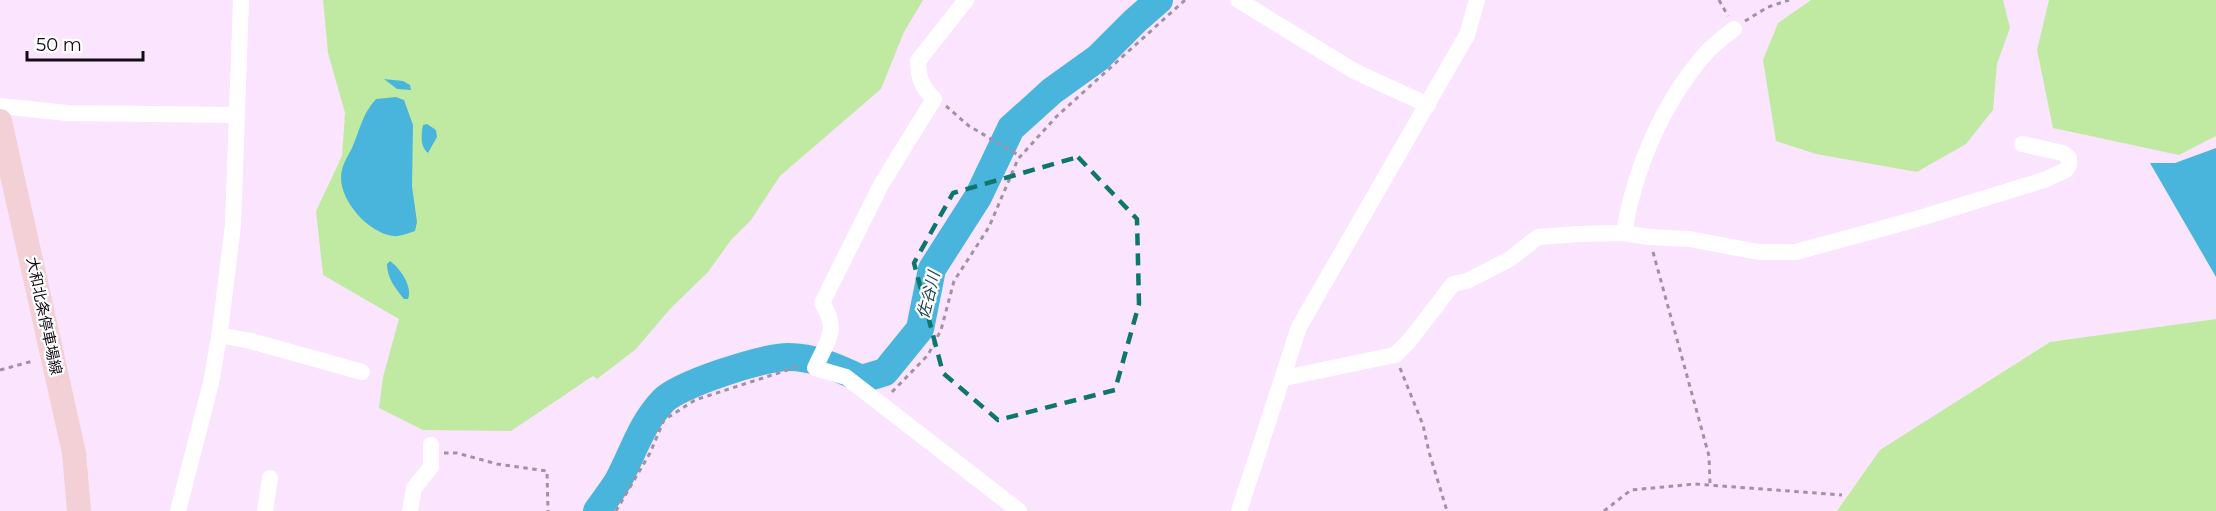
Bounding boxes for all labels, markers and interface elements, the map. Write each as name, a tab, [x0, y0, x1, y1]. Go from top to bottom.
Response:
scale bar	[27, 24, 142, 62]
text: 50 m	[36, 34, 82, 56]
street label: 大和北条停車場線	[23, 255, 66, 377]
water label: 佐谷川	[913, 268, 944, 321]

